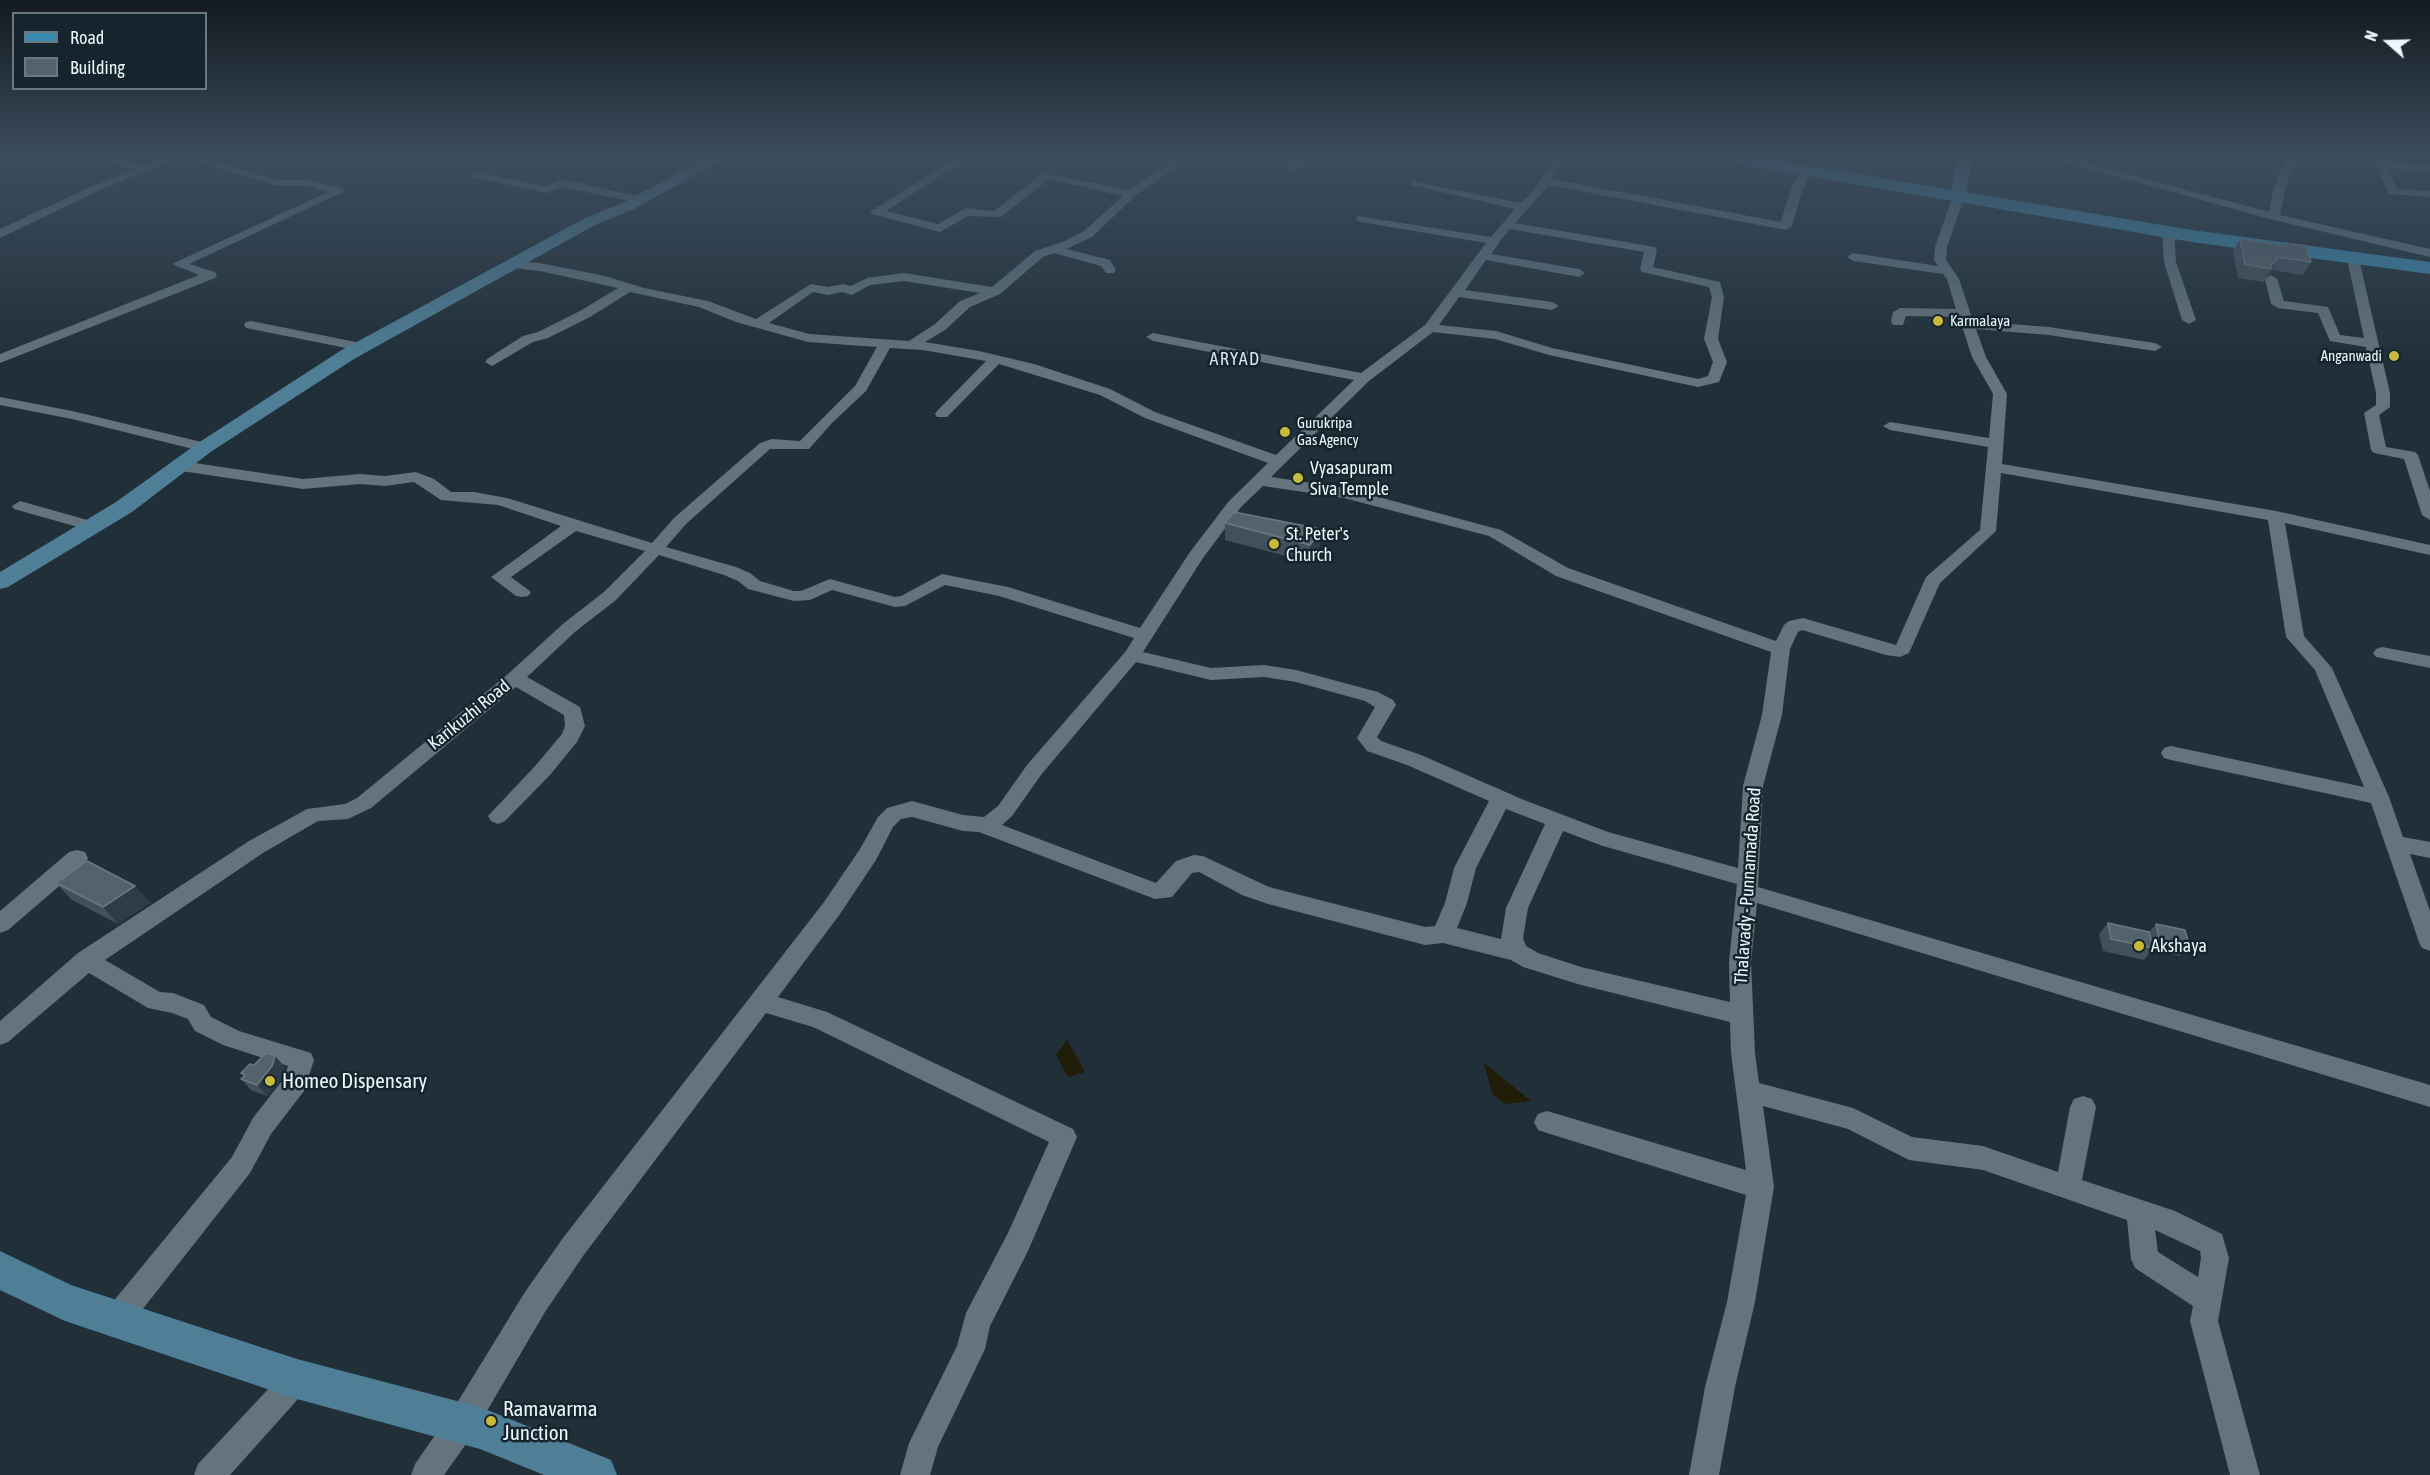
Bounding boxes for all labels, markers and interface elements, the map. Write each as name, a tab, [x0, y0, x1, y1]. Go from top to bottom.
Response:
legend	[12, 12, 207, 90]
north arrow	[2358, 12, 2418, 72]
text: Road	[70, 27, 104, 48]
text: N	[2361, 28, 2381, 43]
text: Building	[70, 57, 125, 78]
place label: Karmalaya	[1950, 312, 2010, 330]
marker: Karmalaya	[1931, 314, 1945, 328]
place label: Anganwadi	[2321, 347, 2382, 365]
district label: ARYAD	[1209, 348, 1261, 370]
marker: Anganwadi	[2387, 349, 2401, 363]
place label: Gurukripa Gas Agency	[1297, 414, 1359, 449]
marker: Gurukripa Gas Agency	[1278, 425, 1292, 439]
place label: Vyasapuram Siva Temple	[1310, 457, 1393, 500]
marker: Vyasapuram Siva Temple	[1291, 471, 1305, 485]
place label: St. Peter's Church	[1286, 523, 1349, 566]
marker: St. Peter's Church	[1267, 537, 1281, 551]
street label: Karikuzhi Road	[424, 675, 514, 755]
street label: Thalavady - Punnamada Road	[1730, 787, 1766, 985]
place label: Akshaya	[2151, 935, 2207, 957]
marker: Akshaya	[2132, 939, 2146, 953]
place label: Homeo Dispensary	[282, 1068, 427, 1094]
marker: Homeo Dispensary	[263, 1074, 277, 1088]
place label: Ramavarma Junction	[503, 1396, 597, 1446]
marker: Ramavarma Junction	[484, 1414, 498, 1428]

